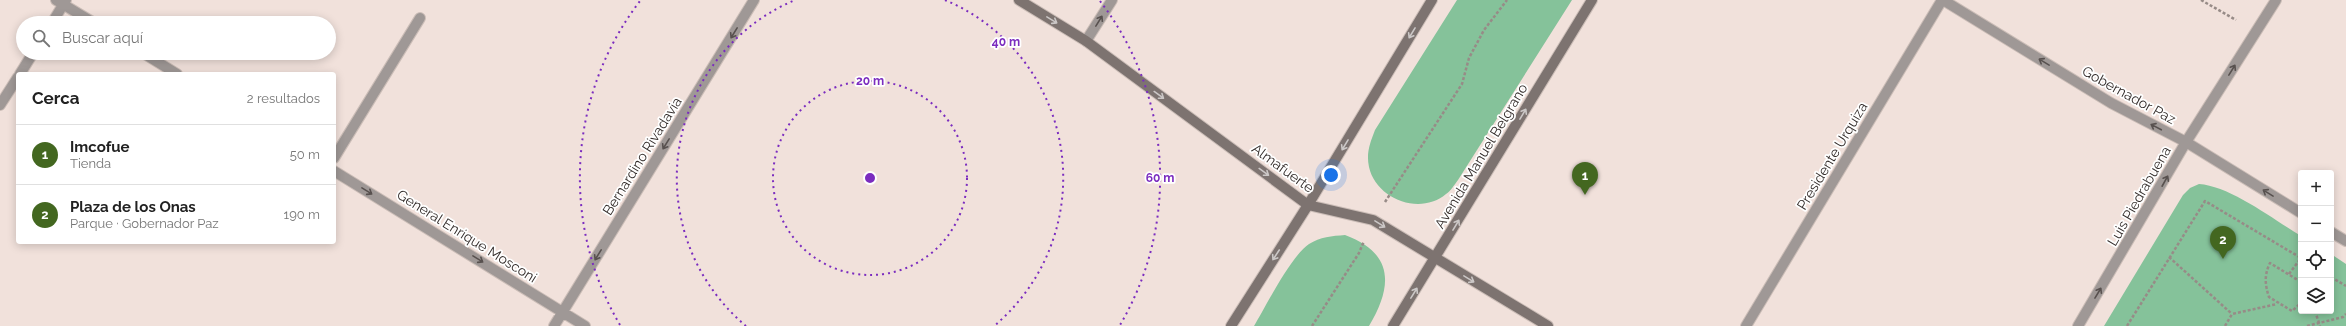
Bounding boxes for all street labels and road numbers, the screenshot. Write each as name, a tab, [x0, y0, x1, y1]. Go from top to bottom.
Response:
street label: Gobernador Paz	[2080, 63, 2179, 127]
street label: Avenida Manuel Belgrano	[1431, 81, 1531, 231]
street label: Bernardino Rivadavia	[599, 94, 685, 218]
street label: Presidente Urquiza	[1794, 99, 1870, 213]
street label: Almafuerte	[1249, 140, 1317, 196]
street label: Luis Piedrabuena	[2104, 143, 2174, 249]
street label: General Enrique Mosconi	[394, 186, 540, 286]

